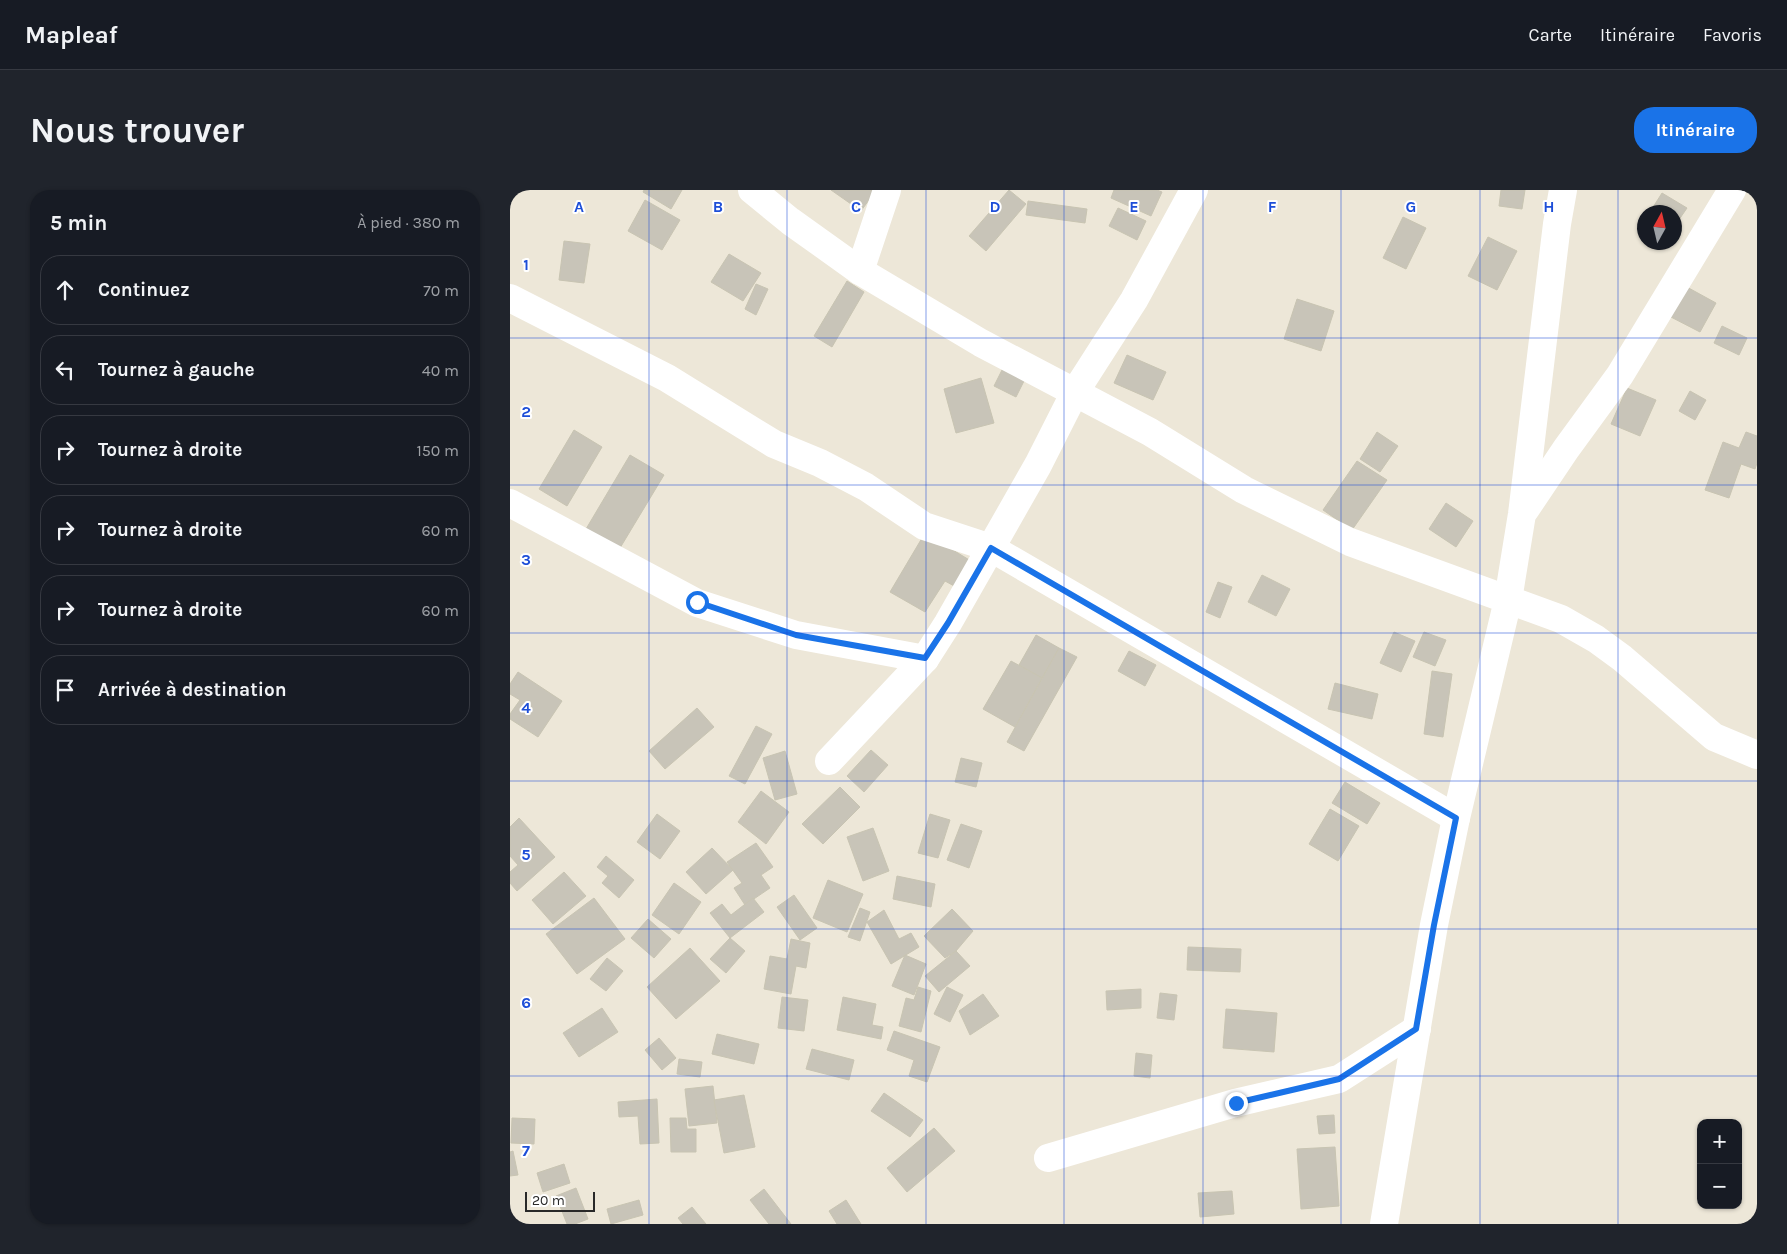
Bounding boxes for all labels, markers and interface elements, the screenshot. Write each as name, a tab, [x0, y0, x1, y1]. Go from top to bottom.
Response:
text: Mapleaf	[25, 21, 118, 49]
text: Carte	[1529, 24, 1572, 46]
text: Itinéraire	[1600, 24, 1675, 46]
text: Favoris	[1703, 24, 1762, 46]
button: Itinéraire	[1634, 107, 1757, 153]
text: Nous trouver	[30, 110, 244, 151]
text: A	[574, 197, 584, 216]
text: B	[713, 197, 723, 216]
text: C	[851, 197, 861, 216]
text: D	[990, 197, 1001, 216]
text: E	[1129, 197, 1139, 216]
text: F	[1268, 197, 1277, 216]
text: G	[1406, 197, 1416, 216]
text: H	[1543, 197, 1555, 216]
north arrow	[1637, 205, 1682, 250]
text: 5 min	[50, 211, 107, 235]
text: À pied · 380 m	[357, 213, 460, 232]
text: 1	[523, 255, 529, 274]
icon: ahead	[51, 276, 79, 304]
text: Continuez	[98, 279, 190, 301]
text: 70 m	[423, 281, 459, 300]
icon: left	[51, 356, 79, 384]
text: Tournez à gauche	[98, 359, 255, 381]
text: 40 m	[422, 361, 459, 380]
text: 2	[521, 402, 531, 421]
icon: right	[51, 436, 79, 464]
text: Tournez à droite	[98, 439, 242, 461]
text: 150 m	[416, 441, 459, 460]
icon: right	[51, 516, 79, 544]
text: Tournez à droite	[98, 519, 242, 541]
text: 60 m	[422, 521, 459, 540]
text: 3	[521, 550, 531, 569]
route start	[686, 591, 709, 614]
icon: right	[51, 596, 79, 624]
text: Tournez à droite	[98, 599, 242, 621]
text: 60 m	[422, 601, 459, 620]
icon: arrive	[51, 676, 79, 704]
text: Arrivée à destination	[98, 679, 287, 701]
text: 4	[521, 698, 531, 717]
text: 5	[521, 845, 531, 864]
text: 6	[521, 993, 531, 1012]
route end	[1225, 1092, 1248, 1115]
map controls	[1697, 1119, 1742, 1209]
button: +	[1697, 1119, 1742, 1164]
text: 7	[522, 1141, 530, 1160]
button: −	[1697, 1164, 1742, 1209]
scale bar	[525, 1189, 595, 1212]
text: 20 m	[532, 1192, 565, 1209]

